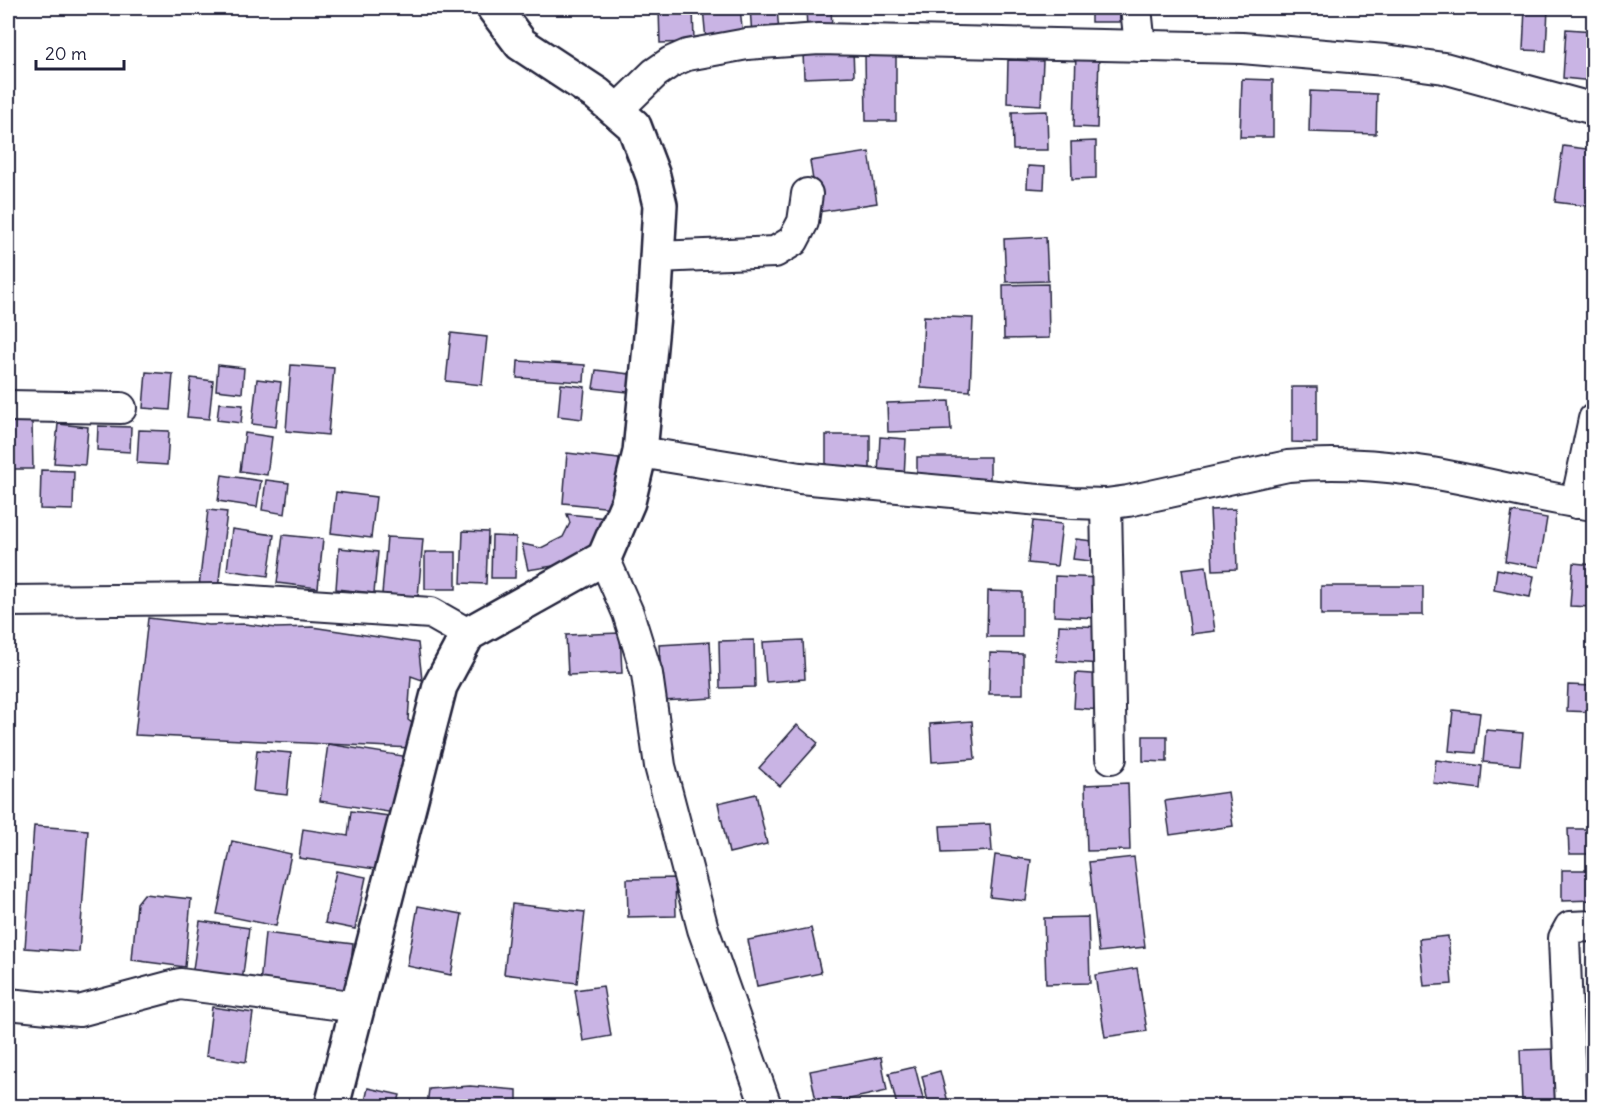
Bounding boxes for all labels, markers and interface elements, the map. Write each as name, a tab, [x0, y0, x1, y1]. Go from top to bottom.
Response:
scale bar	[36, 33, 124, 71]
text: 20 m	[45, 42, 87, 65]

